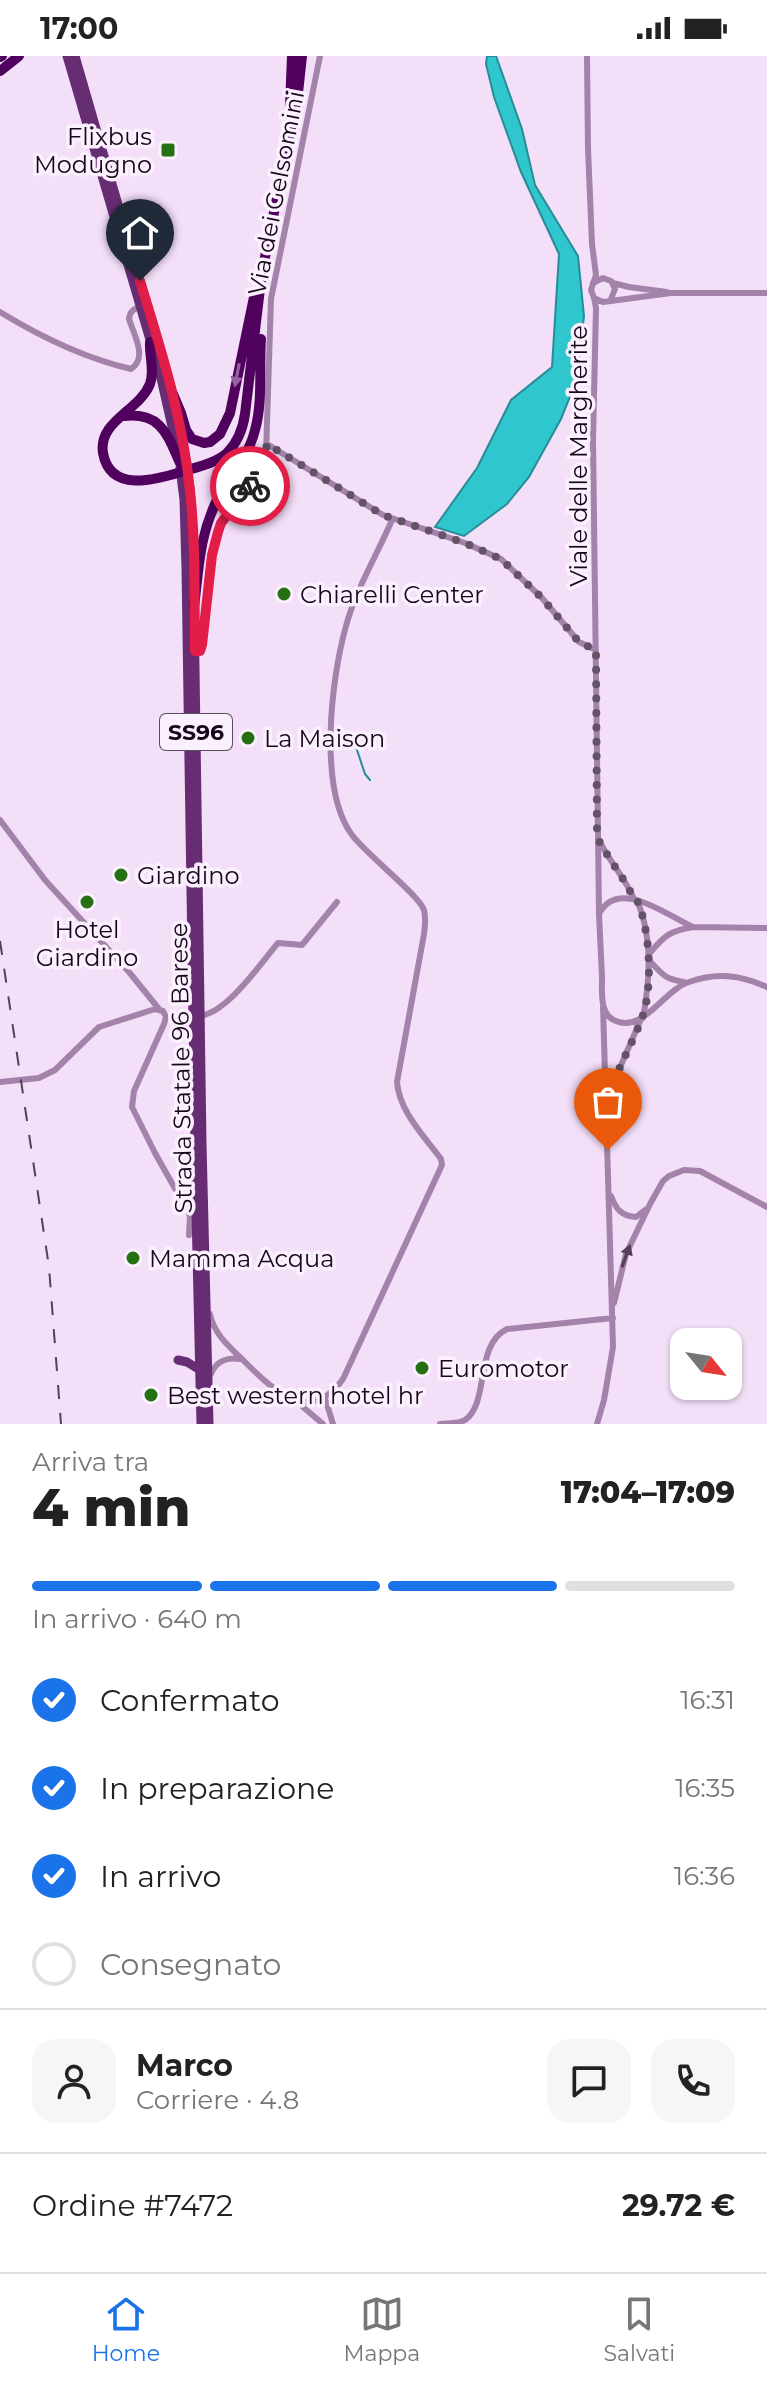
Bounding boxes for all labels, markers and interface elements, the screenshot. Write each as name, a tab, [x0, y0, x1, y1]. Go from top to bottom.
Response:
text: 17:00	[40, 10, 118, 47]
street label: Via dei Gelsomini	[242, 88, 310, 298]
place label: Flixbus Modugno	[34, 122, 152, 179]
marker: Flixbus Modugno	[159, 141, 177, 159]
pin	[106, 199, 174, 281]
icon: home	[118, 211, 162, 255]
street label: Viale delle Margherite	[564, 325, 593, 587]
one-way arrow	[230, 363, 243, 388]
courier	[210, 446, 290, 526]
icon: bike	[228, 464, 272, 508]
place label: Chiarelli Center	[300, 580, 484, 609]
marker: Chiarelli Center	[275, 585, 293, 603]
road number: SS96	[160, 714, 232, 750]
place label: La Maison	[264, 724, 385, 753]
marker: La Maison	[239, 729, 257, 747]
place label: Giardino	[137, 861, 240, 890]
marker: Giardino	[112, 866, 130, 884]
marker: Hotel Giardino	[78, 893, 96, 911]
place label: Hotel Giardino	[36, 915, 138, 972]
street label: Strada Statale 96 Barese	[164, 922, 198, 1214]
pin	[574, 1068, 642, 1150]
icon: bag	[586, 1080, 630, 1124]
place label: Mamma Acqua	[149, 1244, 334, 1273]
one-way arrow	[621, 1244, 633, 1268]
marker: Mamma Acqua	[124, 1249, 142, 1267]
north arrow	[670, 1328, 742, 1400]
map controls	[670, 1328, 742, 1400]
place label: Euromotor	[438, 1354, 569, 1383]
marker: Euromotor	[413, 1359, 431, 1377]
place label: Best western hotel hr	[167, 1381, 424, 1410]
marker: Best western hotel hr	[142, 1386, 160, 1404]
text: Arriva tra	[32, 1446, 149, 1478]
text: 17:04–17:09	[561, 1474, 735, 1511]
text: 4 min	[32, 1476, 190, 1539]
text: In arrivo · 640 m	[32, 1603, 242, 1635]
icon: check	[32, 1678, 76, 1722]
text: Confermato	[100, 1682, 279, 1719]
text: 16:31	[680, 1684, 735, 1716]
icon: check	[32, 1766, 76, 1810]
text: In preparazione	[100, 1770, 334, 1807]
text: 16:35	[675, 1772, 735, 1804]
icon: check	[32, 1854, 76, 1898]
text: In arrivo	[100, 1858, 221, 1895]
text: 16:36	[674, 1860, 735, 1892]
text: Consegnato	[100, 1946, 281, 1983]
button: person	[32, 2039, 116, 2123]
button: chat	[547, 2039, 631, 2123]
button: phone	[651, 2039, 735, 2123]
text: Marco	[136, 2047, 233, 2084]
text: Corriere · 4.8	[136, 2084, 299, 2116]
text: Ordine #7472	[32, 2187, 233, 2224]
text: 29.72 €	[622, 2187, 735, 2224]
tab: Home	[92, 2292, 160, 2367]
tab: Mappa	[343, 2292, 420, 2367]
tab: Salvati	[604, 2292, 675, 2367]

